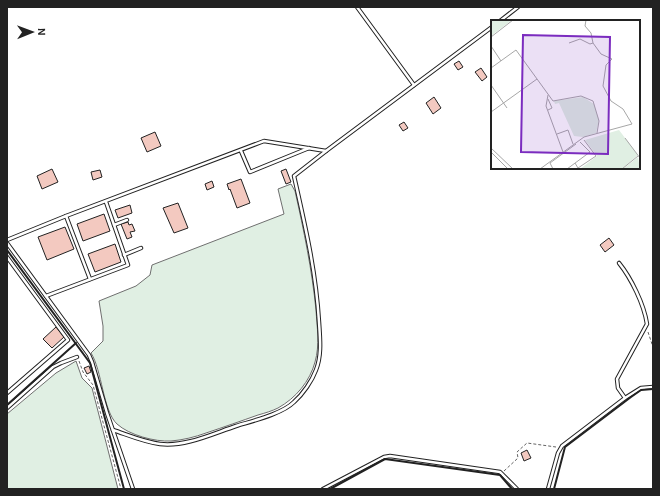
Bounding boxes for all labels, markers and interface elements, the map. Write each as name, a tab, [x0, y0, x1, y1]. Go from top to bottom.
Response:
north arrow	[12, 12, 52, 52]
inset map	[491, 20, 640, 169]
text: N	[36, 28, 47, 36]

